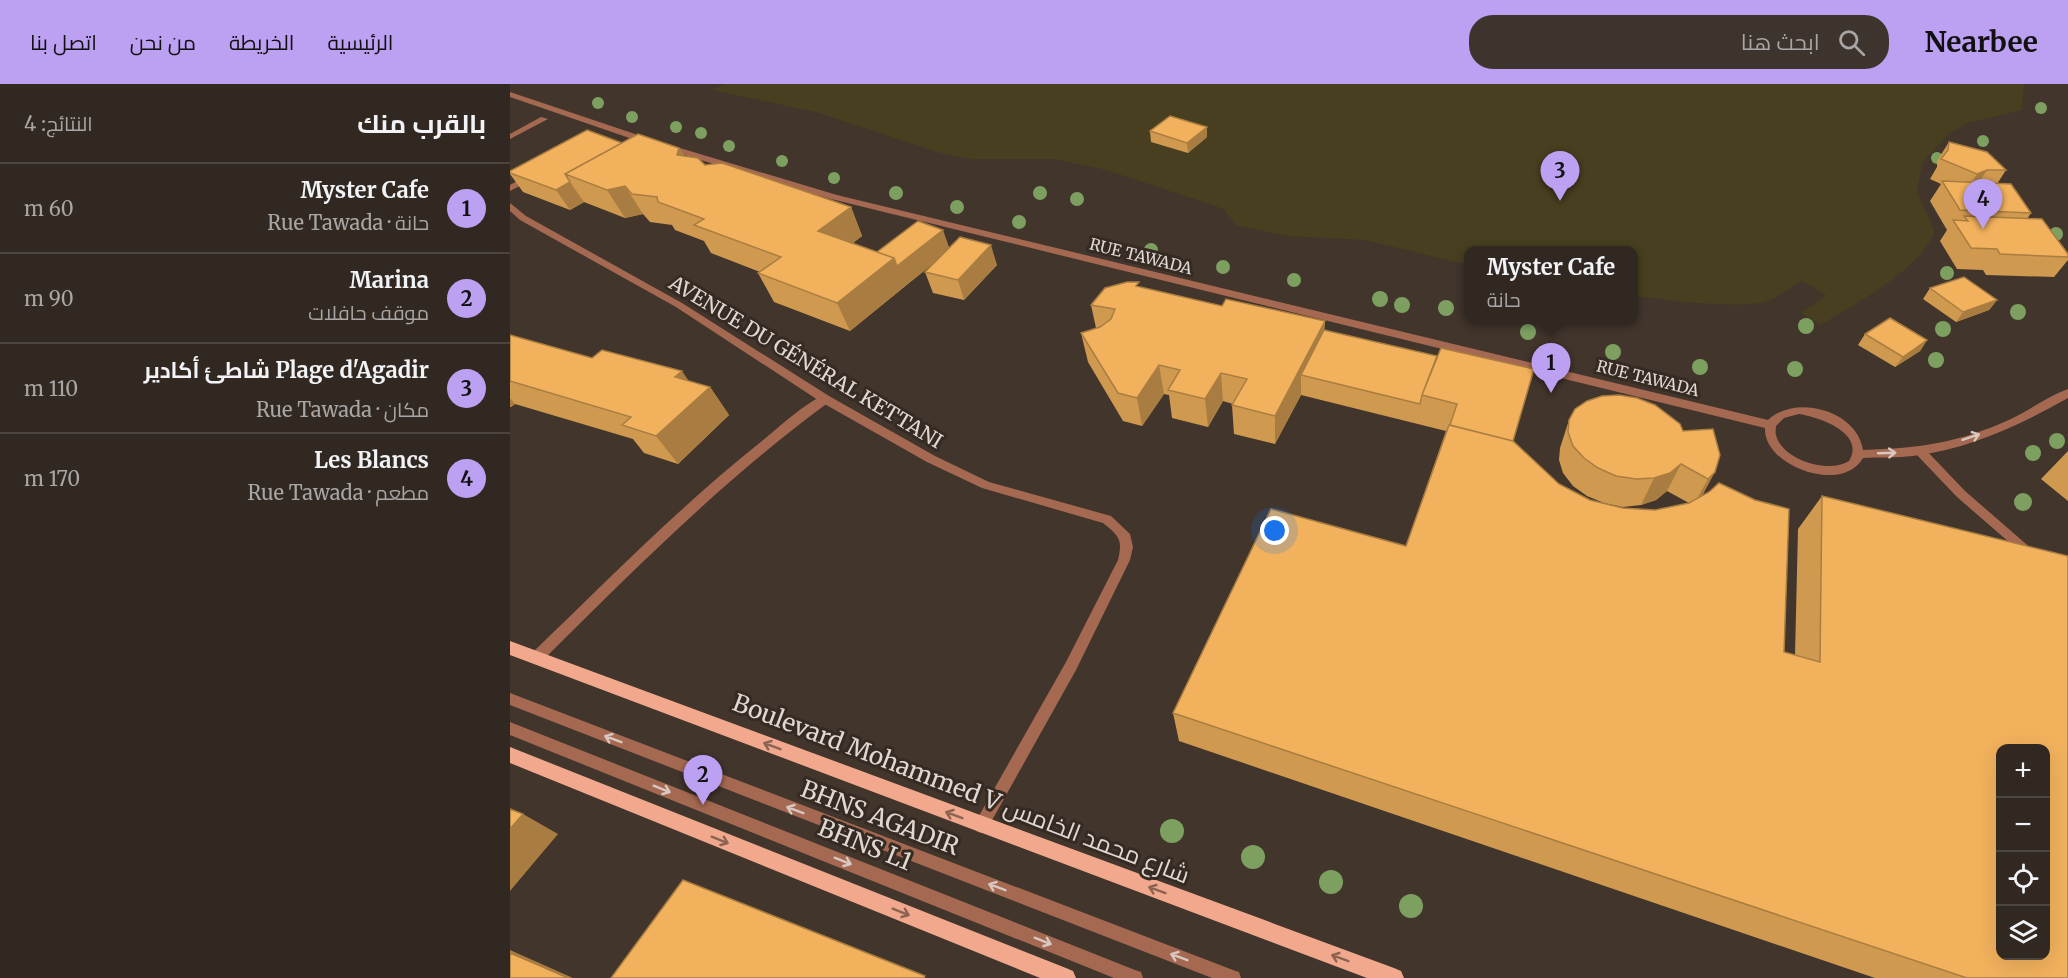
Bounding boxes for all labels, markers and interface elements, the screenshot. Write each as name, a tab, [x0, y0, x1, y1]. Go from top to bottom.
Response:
search box	[1469, 15, 1889, 69]
text: Nearbee	[1925, 24, 2038, 60]
icon: search	[1835, 26, 1868, 59]
text: ابحث هنا	[1741, 28, 1820, 56]
text: اتصل بنا	[30, 29, 97, 56]
text: من نحن	[130, 29, 196, 56]
text: الخريطة	[229, 29, 294, 56]
text: الرئيسية	[327, 29, 393, 56]
text: بالقرب منك	[357, 107, 486, 140]
text: النتائج: 4	[24, 111, 93, 136]
pin: 3	[1540, 152, 1580, 201]
text: Myster Cafe	[300, 176, 429, 204]
pin: 4	[1964, 180, 2002, 229]
text: 60 m	[24, 196, 74, 221]
text: 1	[462, 196, 471, 221]
text: حانة · Rue Tawada	[267, 210, 429, 235]
street label: RUE TAWADA	[1088, 234, 1195, 279]
popup	[1464, 246, 1638, 324]
text: Myster Cafe	[1487, 253, 1615, 281]
text: Marina	[349, 266, 429, 294]
street label: AVENUE DU GÉNÉRAL KETTANI	[664, 268, 949, 453]
text: 90 m	[24, 286, 74, 311]
text: 2	[461, 286, 472, 311]
text: حانة	[1487, 287, 1521, 312]
text: موقف حافلات	[308, 300, 429, 325]
pin: 1	[1532, 344, 1570, 393]
text: Plage d'Agadir شاطئ أكادير	[144, 356, 429, 384]
street label: RUE TAWADA	[1595, 356, 1702, 401]
text: 110 m	[24, 376, 78, 401]
text: 3	[461, 376, 472, 401]
text: مكان · Rue Tawada	[256, 397, 429, 422]
one-way arrow	[1961, 431, 1980, 442]
text: Les Blancs	[314, 446, 429, 474]
one-way arrow	[1876, 447, 1896, 459]
text: 170 m	[24, 466, 80, 491]
text: 4	[460, 466, 473, 491]
text: مطعم · Rue Tawada	[247, 480, 429, 505]
your location	[1260, 516, 1289, 545]
street label: Boulevard Mohammed V شارع محمد الخامس	[728, 687, 1194, 891]
one-way arrow	[604, 733, 623, 744]
one-way arrow	[763, 739, 782, 750]
map controls	[1996, 744, 2050, 960]
button: +	[1996, 744, 2050, 798]
pin: 2	[684, 756, 722, 805]
street label: BHNS AGADIR	[797, 773, 964, 862]
one-way arrow	[652, 784, 670, 795]
button: −	[1996, 798, 2050, 852]
one-way arrow	[786, 803, 805, 814]
one-way arrow	[945, 809, 964, 820]
street label: BHNS L1	[814, 812, 917, 877]
one-way arrow	[710, 835, 729, 846]
button: locate	[1996, 852, 2050, 906]
one-way arrow	[833, 856, 852, 867]
one-way arrow	[988, 881, 1007, 892]
one-way arrow	[1148, 884, 1166, 895]
button: layers	[1996, 906, 2050, 960]
one-way arrow	[891, 907, 910, 918]
one-way arrow	[1034, 936, 1052, 947]
one-way arrow	[1170, 951, 1189, 962]
one-way arrow	[1331, 951, 1349, 962]

